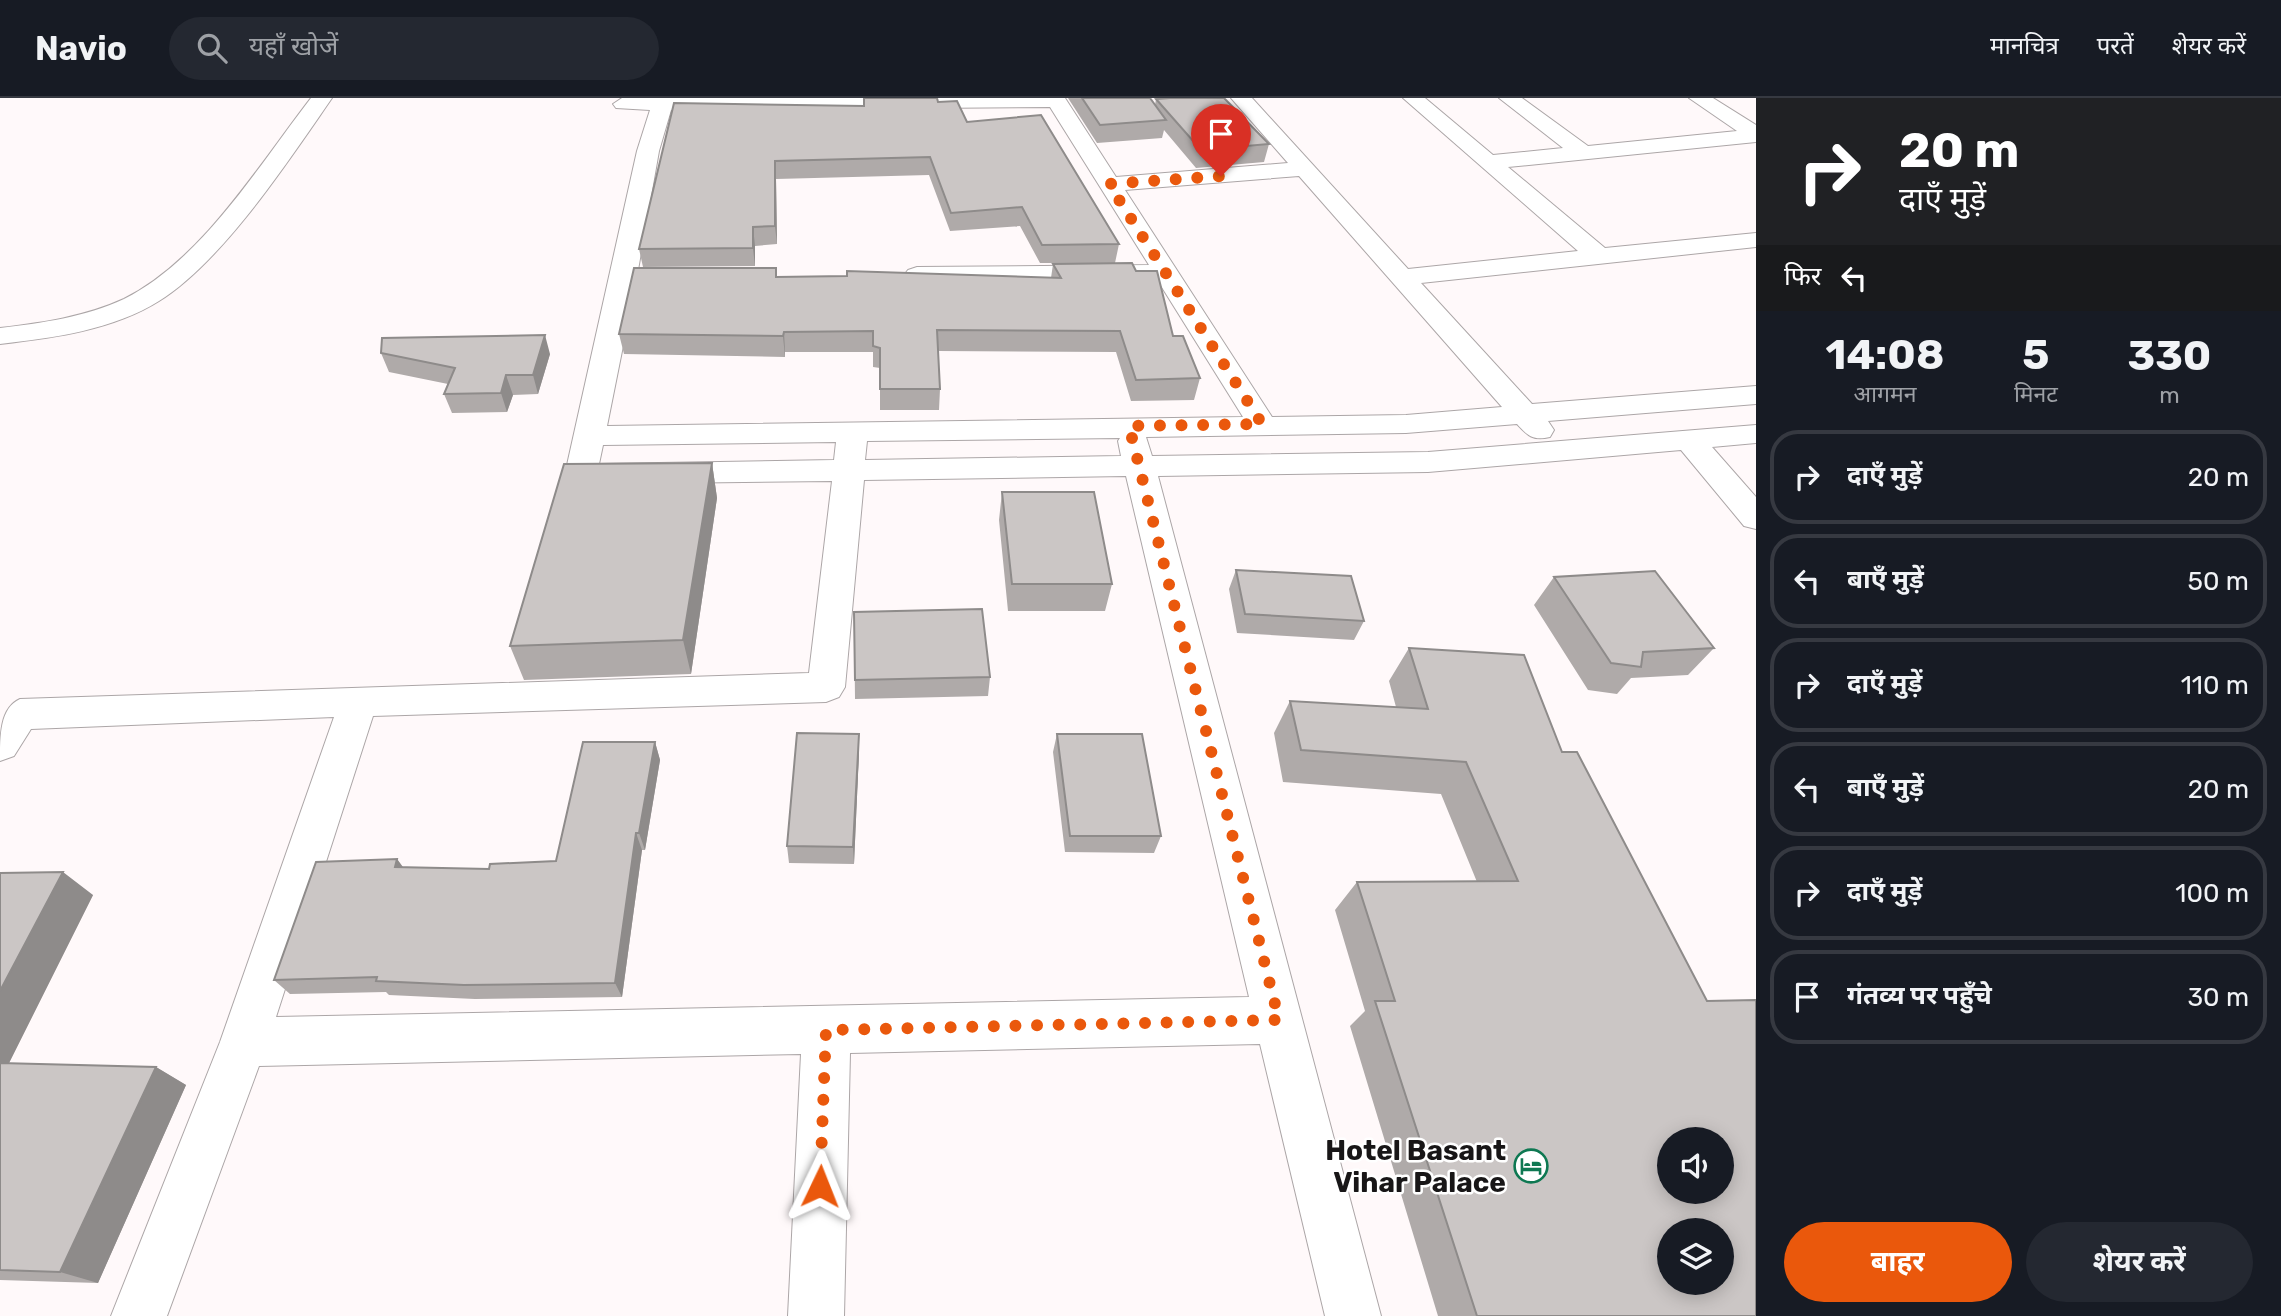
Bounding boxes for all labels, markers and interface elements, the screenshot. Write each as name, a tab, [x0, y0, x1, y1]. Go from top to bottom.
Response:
search box	[169, 17, 659, 80]
text: Navio	[35, 29, 127, 68]
icon: search	[193, 29, 231, 67]
text: यहाँ खोजें	[249, 31, 338, 62]
text: मानचित्र	[1990, 32, 2059, 60]
text: परतें	[2097, 32, 2134, 60]
text: शेयर करें	[2172, 32, 2246, 60]
pin	[1191, 104, 1251, 176]
icon: arrive	[1202, 115, 1240, 153]
text: 20 m	[1899, 121, 2020, 179]
icon: right	[1784, 126, 1875, 217]
text: दाएँ मुड़ें	[1899, 180, 1986, 218]
icon: left	[1835, 259, 1873, 297]
text: फिर	[1784, 261, 1821, 292]
text: 14:08	[1826, 330, 1944, 380]
text: 5	[2022, 330, 2050, 380]
text: 330	[2128, 331, 2211, 381]
text: आगमन	[1853, 380, 1916, 408]
text: मिनट	[2014, 380, 2058, 408]
text: m	[2159, 381, 2180, 409]
icon: right	[1788, 458, 1826, 496]
text: दाएँ मुड़ें	[1847, 460, 1922, 491]
text: 20 m	[2188, 462, 2249, 493]
icon: left	[1788, 562, 1826, 600]
text: बाएँ मुड़ें	[1847, 564, 1924, 595]
text: 50 m	[2188, 566, 2249, 597]
icon: right	[1788, 666, 1826, 704]
text: दाएँ मुड़ें	[1847, 668, 1922, 699]
text: 110 m	[2181, 670, 2249, 701]
icon: left	[1788, 770, 1826, 808]
text: बाएँ मुड़ें	[1847, 772, 1924, 803]
text: 20 m	[2188, 774, 2249, 805]
icon: right	[1788, 874, 1826, 912]
text: दाएँ मुड़ें	[1847, 876, 1922, 907]
text: 100 m	[2175, 878, 2249, 909]
icon: arrive	[1788, 978, 1826, 1016]
text: गंतव्य पर पहुँचे	[1847, 980, 1992, 1011]
text: 30 m	[2187, 982, 2249, 1013]
map controls	[1657, 1127, 1734, 1295]
button: sound	[1657, 1127, 1734, 1204]
place label: Hotel Basant Vihar Palace	[1325, 1134, 1506, 1199]
hotel icon: Hotel Basant Vihar Palace	[1512, 1147, 1550, 1185]
position arrow	[783, 1149, 857, 1223]
button: layers	[1657, 1218, 1734, 1295]
button: बाहर	[1784, 1222, 2012, 1302]
button: शेयर करें	[2026, 1222, 2253, 1302]

